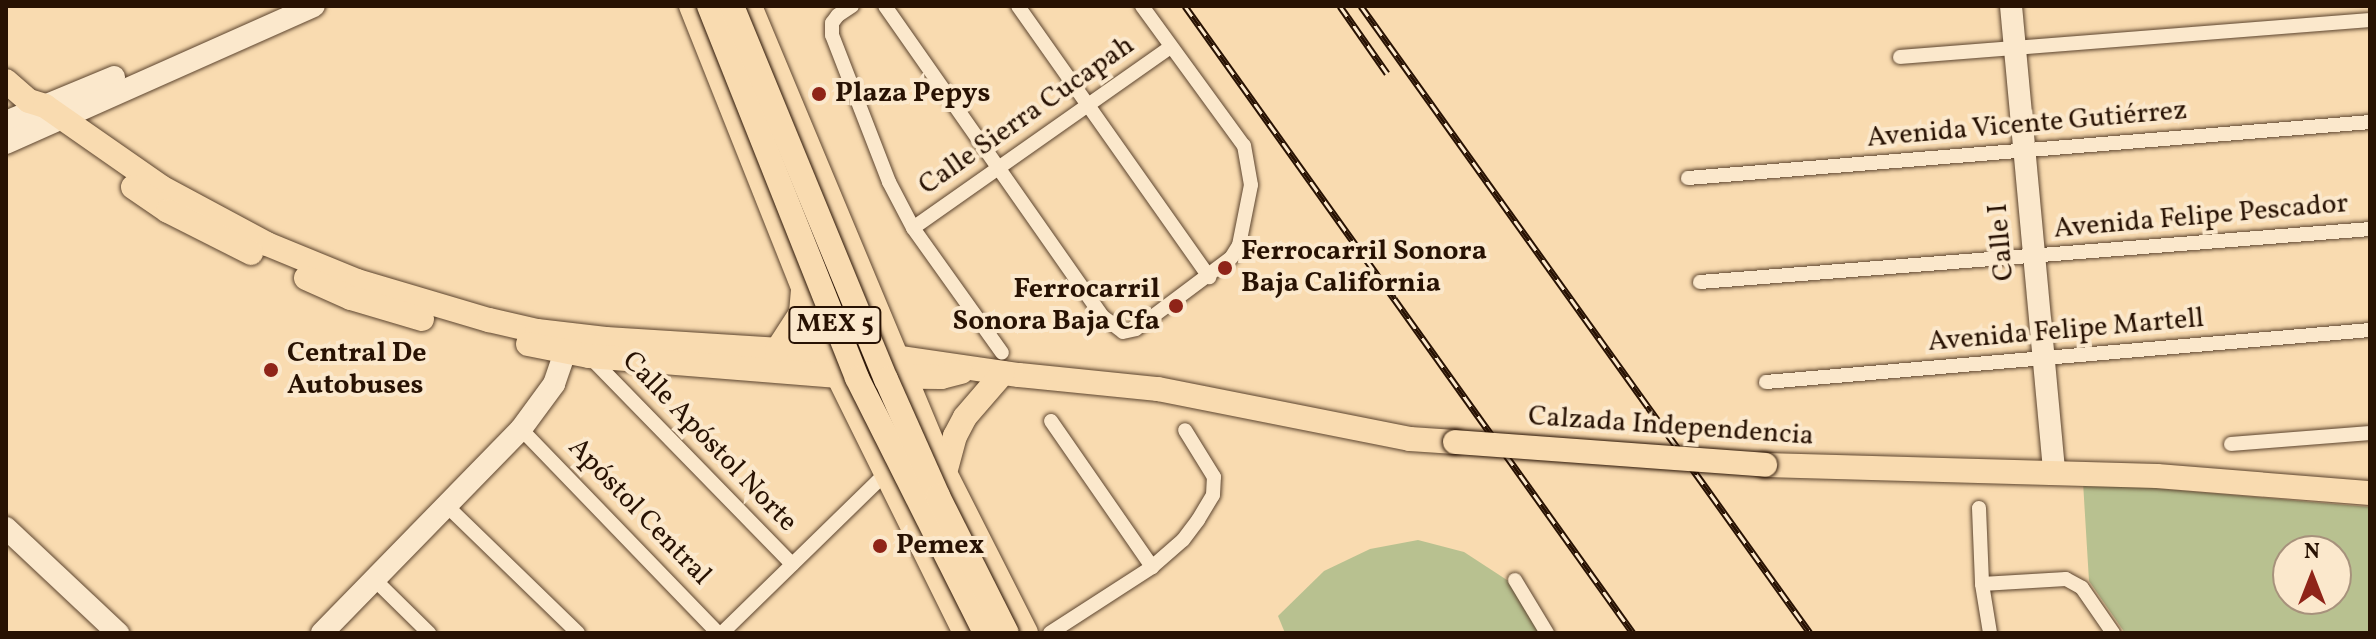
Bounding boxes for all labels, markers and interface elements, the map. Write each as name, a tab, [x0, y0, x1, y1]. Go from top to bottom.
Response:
street label: Calle Sierra Cucapah	[913, 29, 1141, 203]
place label: Plaza Pepys	[835, 77, 990, 111]
marker: Plaza Pepys	[810, 85, 828, 103]
street label: Avenida Vicente Gutiérrez	[1865, 94, 2189, 156]
street label: Avenida Felipe Pescador	[2052, 187, 2350, 247]
street label: Calle I	[1982, 202, 2022, 282]
place label: Ferrocarril Sonora Baja California	[1241, 235, 1487, 301]
marker: Ferrocarril Sonora Baja California	[1216, 259, 1234, 277]
place label: Ferrocarril Sonora Baja Cfa	[953, 273, 1160, 339]
marker: Ferrocarril Sonora Baja Cfa	[1167, 297, 1185, 315]
street label: Avenida Felipe Martell	[1927, 302, 2205, 360]
road number: MEX 5	[787, 303, 883, 347]
place label: Central De Autobuses	[287, 337, 427, 403]
street label: Calle Apóstol Norte	[614, 345, 804, 539]
marker: Central De Autobuses	[262, 361, 280, 379]
street label: Calzada Independencia	[1527, 400, 1815, 454]
street label: Apóstol Central	[560, 431, 718, 593]
place label: Pemex	[896, 529, 984, 563]
north arrow	[2272, 535, 2352, 615]
marker: Pemex	[871, 537, 889, 555]
text: N	[2304, 537, 2320, 568]

